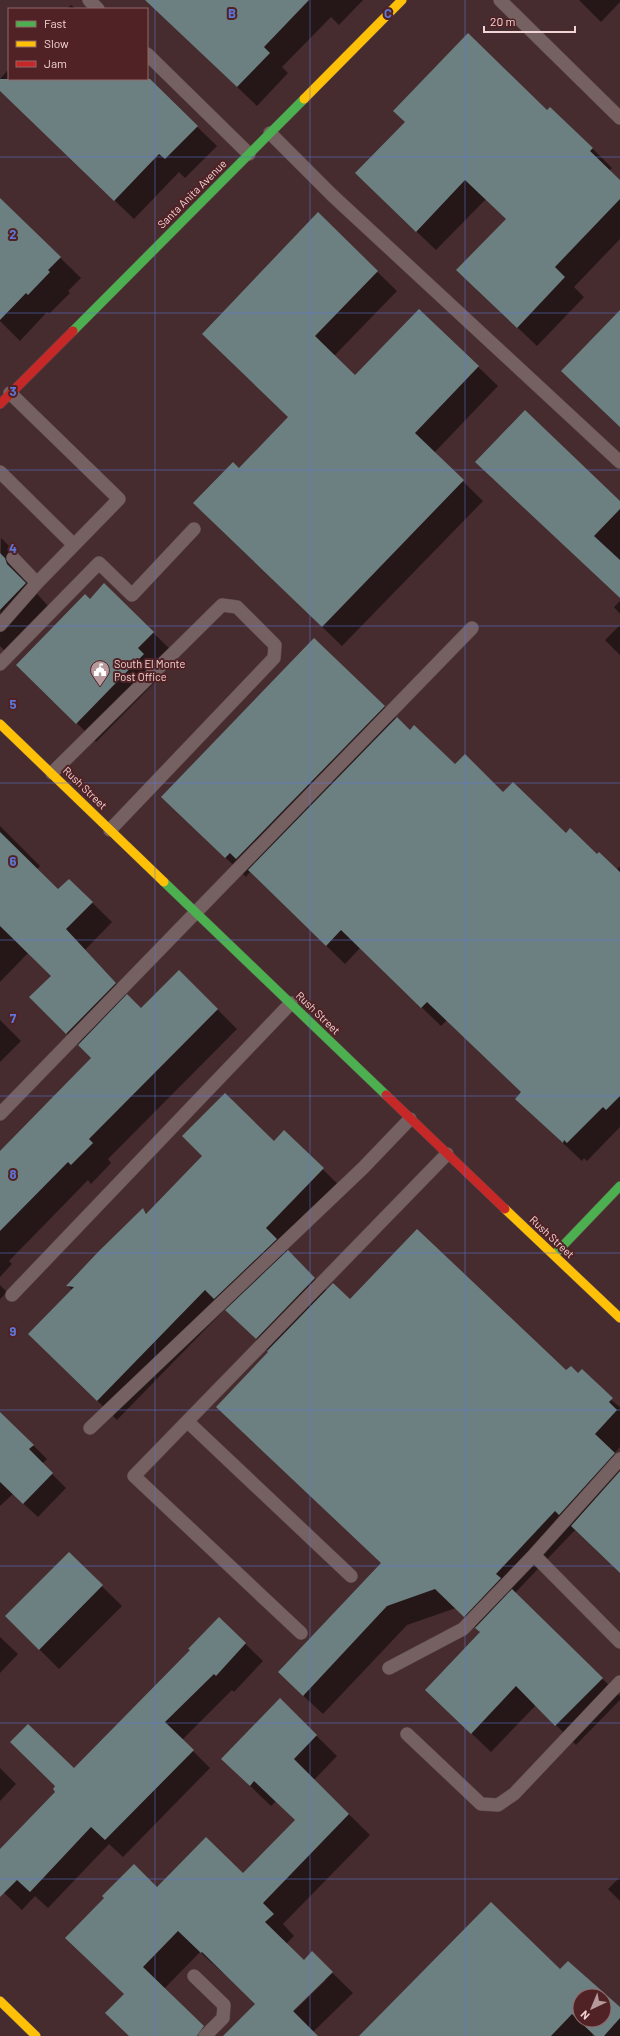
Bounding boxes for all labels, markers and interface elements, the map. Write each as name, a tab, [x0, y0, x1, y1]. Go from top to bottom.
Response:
text: B	[228, 5, 236, 21]
text: C	[384, 5, 392, 21]
legend	[8, 8, 148, 80]
scale bar	[484, 8, 575, 34]
text: 20 m	[490, 14, 516, 28]
text: Fast	[44, 16, 67, 30]
text: Slow	[44, 36, 69, 50]
text: Jam	[44, 56, 67, 70]
street label: Santa Anita Avenue	[155, 156, 229, 231]
text: 2	[9, 226, 17, 242]
text: 3	[9, 383, 17, 399]
text: 4	[9, 540, 17, 556]
place label: South El Monte Post Office	[114, 657, 185, 683]
public building icon: South El Monte Post Office	[89, 659, 111, 687]
text: 5	[9, 696, 17, 712]
street label: Rush Street	[61, 763, 110, 812]
text: 6	[10, 853, 17, 869]
street label: Rush Street	[294, 988, 343, 1037]
text: 7	[10, 1010, 17, 1026]
text: 8	[9, 1166, 17, 1182]
street label: Rush Street	[527, 1213, 577, 1261]
text: 9	[10, 1323, 17, 1339]
north arrow	[572, 1988, 612, 2028]
text: N	[578, 2008, 592, 2023]

